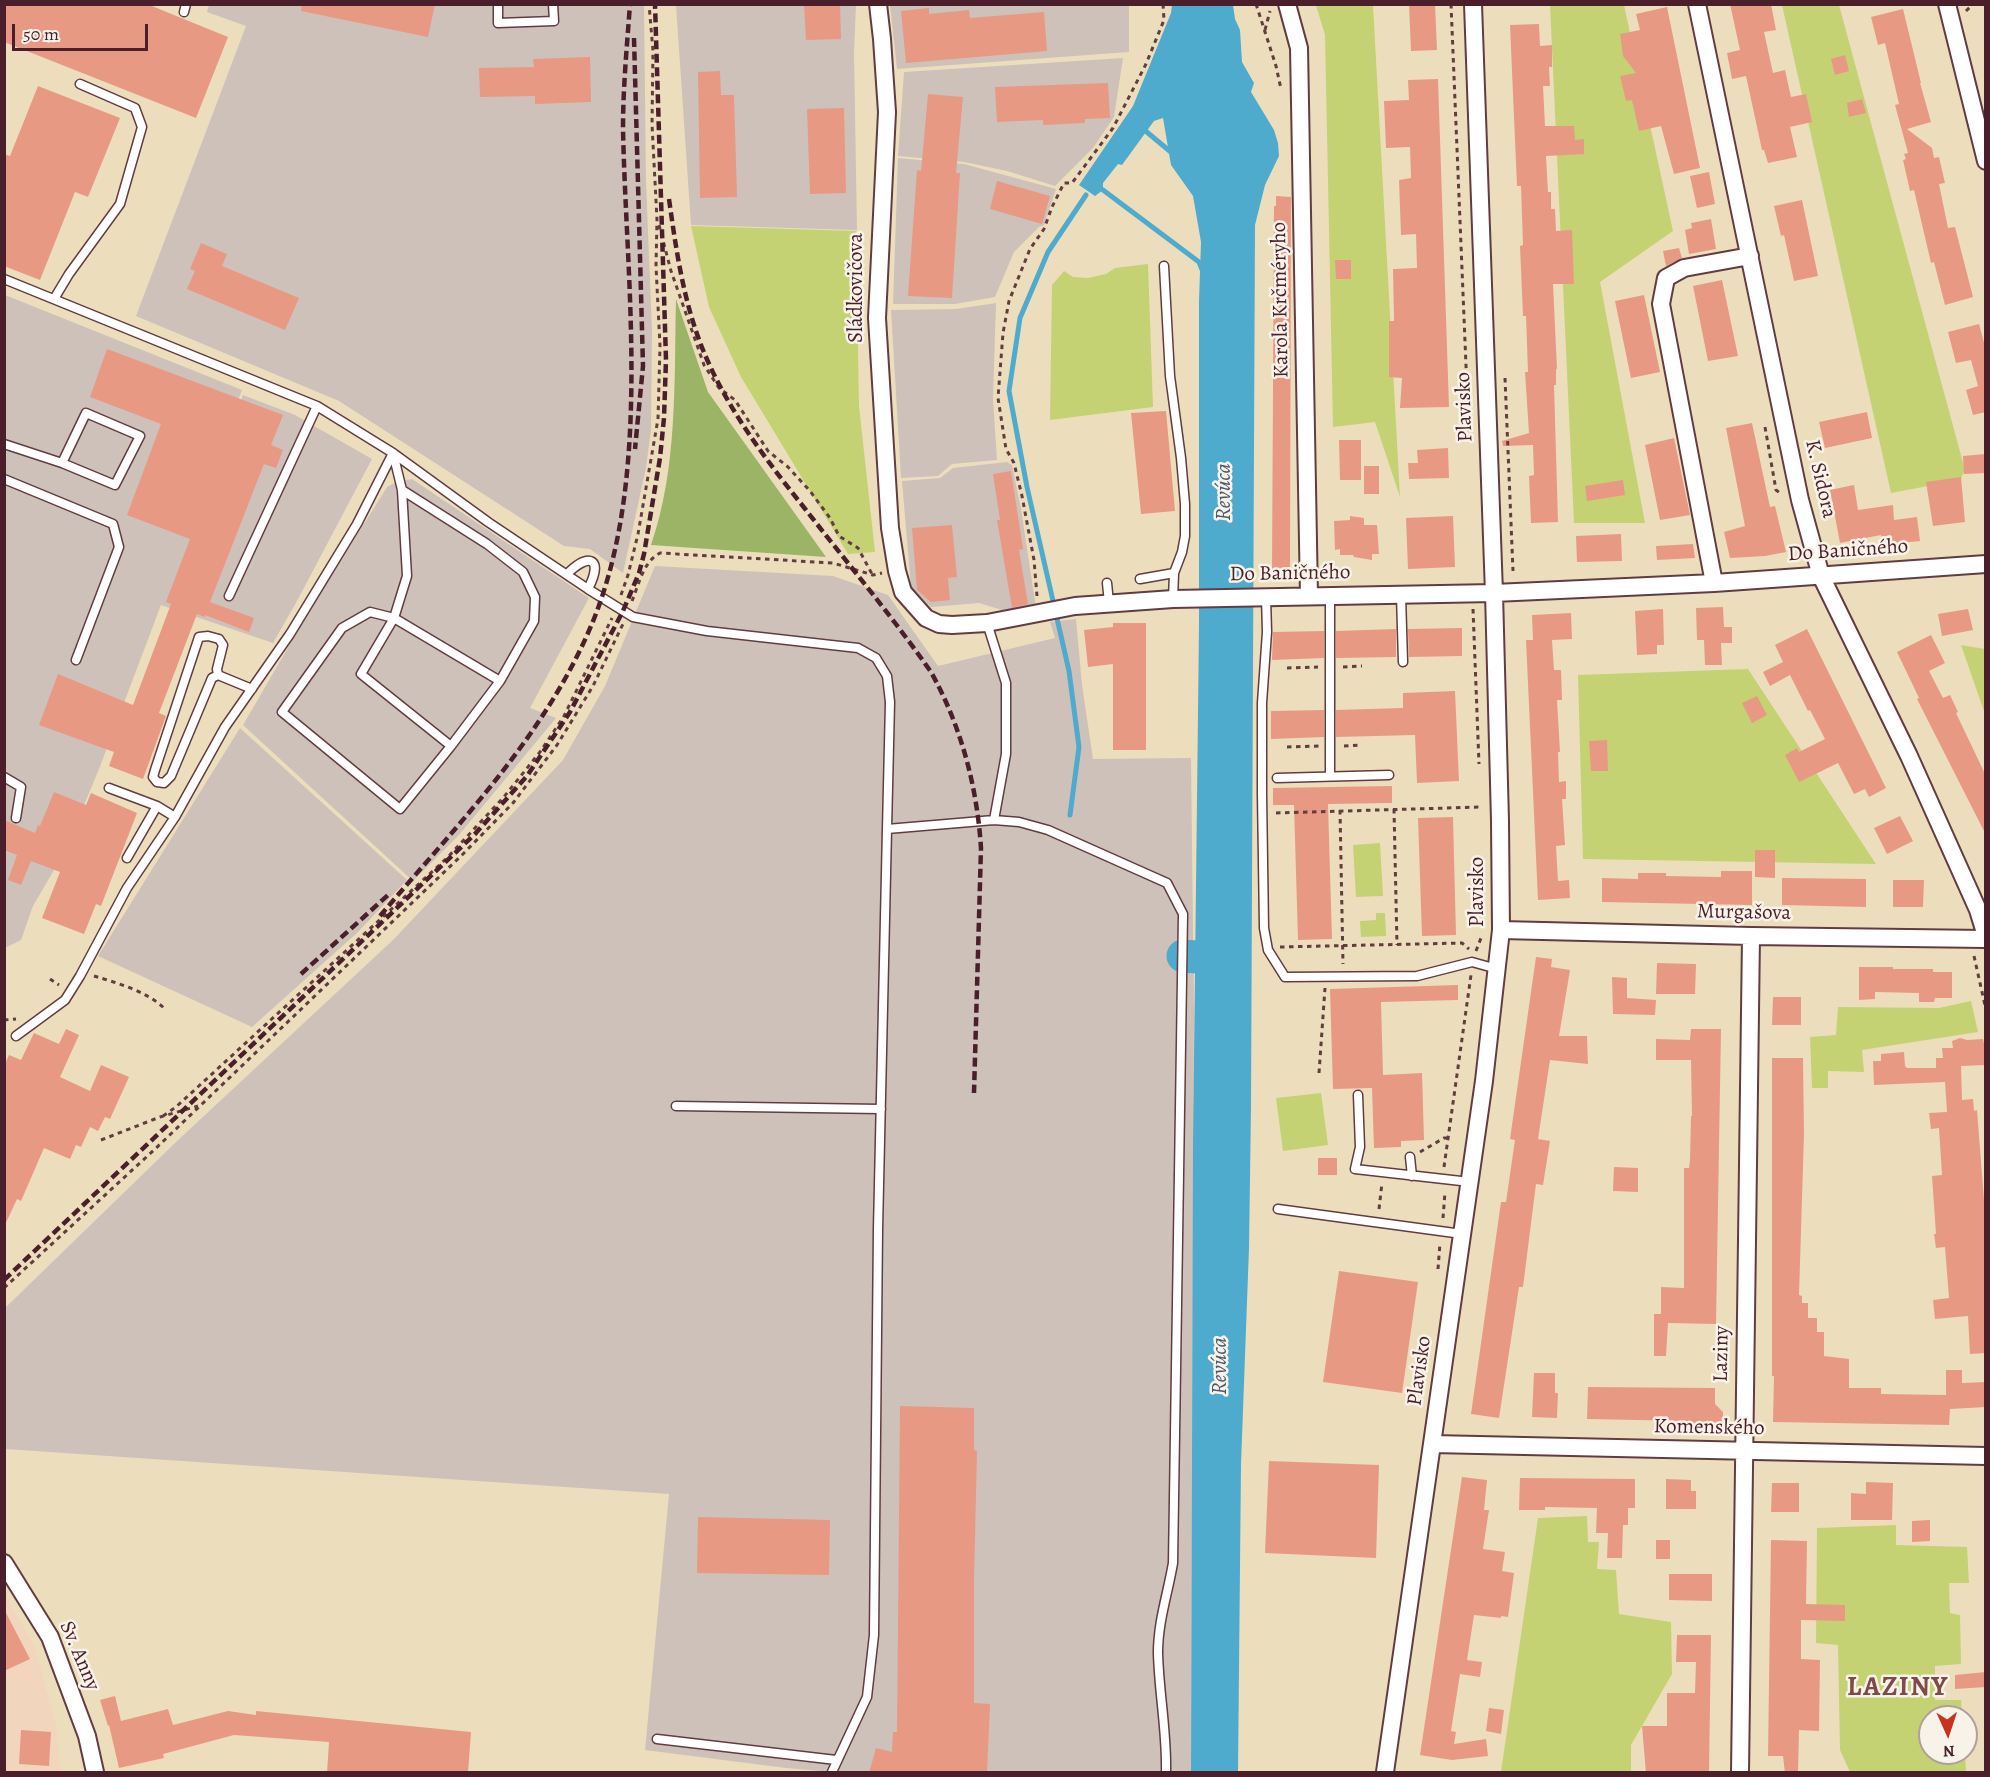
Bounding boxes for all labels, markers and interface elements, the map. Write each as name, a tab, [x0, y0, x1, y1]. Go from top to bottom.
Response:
scale bar	[15, 12, 152, 50]
text: 50 m	[23, 22, 59, 46]
street label: Karola Krčméryho	[1267, 222, 1295, 378]
street label: Sládkovičova	[844, 233, 870, 343]
street label: Plavisko	[1451, 371, 1479, 443]
street label: K. Sidora	[1799, 437, 1841, 521]
water label: Revúca	[1212, 463, 1238, 521]
street label: Do Baničného	[1787, 534, 1909, 568]
street label: Do Baničného	[1229, 560, 1351, 588]
street label: Plavisko	[1465, 857, 1491, 927]
street label: Murgašova	[1697, 900, 1791, 926]
street label: Laziny	[1709, 1326, 1735, 1382]
street label: Plavisko	[1403, 1334, 1437, 1408]
water label: Revúca	[1208, 1337, 1234, 1395]
street label: Komenského	[1653, 1414, 1765, 1442]
street label: Sv. Anny	[53, 1617, 105, 1695]
district label: LAZINY	[1847, 1672, 1949, 1704]
north arrow	[1918, 1705, 1978, 1765]
text: N	[1942, 1740, 1955, 1762]

